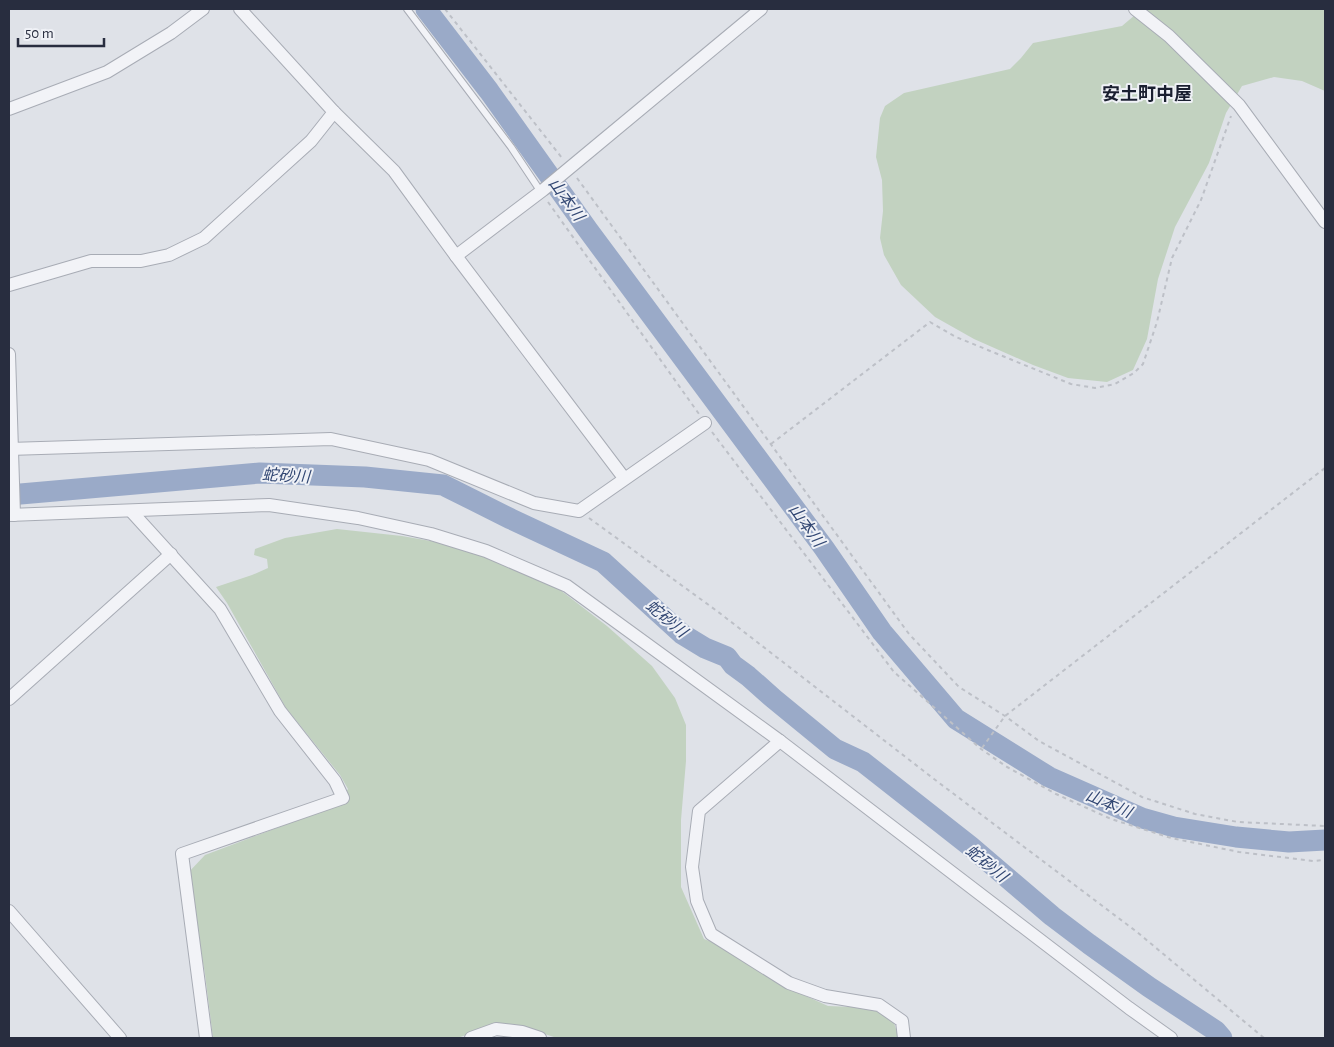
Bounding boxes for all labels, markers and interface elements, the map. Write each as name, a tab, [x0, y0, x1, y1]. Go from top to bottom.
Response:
scale bar	[18, 15, 104, 47]
text: 50 m	[25, 26, 54, 41]
district label: 安土町中屋	[1102, 85, 1192, 104]
water label: 山本川	[546, 175, 589, 225]
water label: 蛇砂川	[262, 466, 312, 485]
water label: 山本川	[786, 501, 829, 551]
water label: 蛇砂川	[643, 596, 692, 642]
water label: 山本川	[1083, 786, 1136, 821]
water label: 蛇砂川	[963, 842, 1012, 886]

